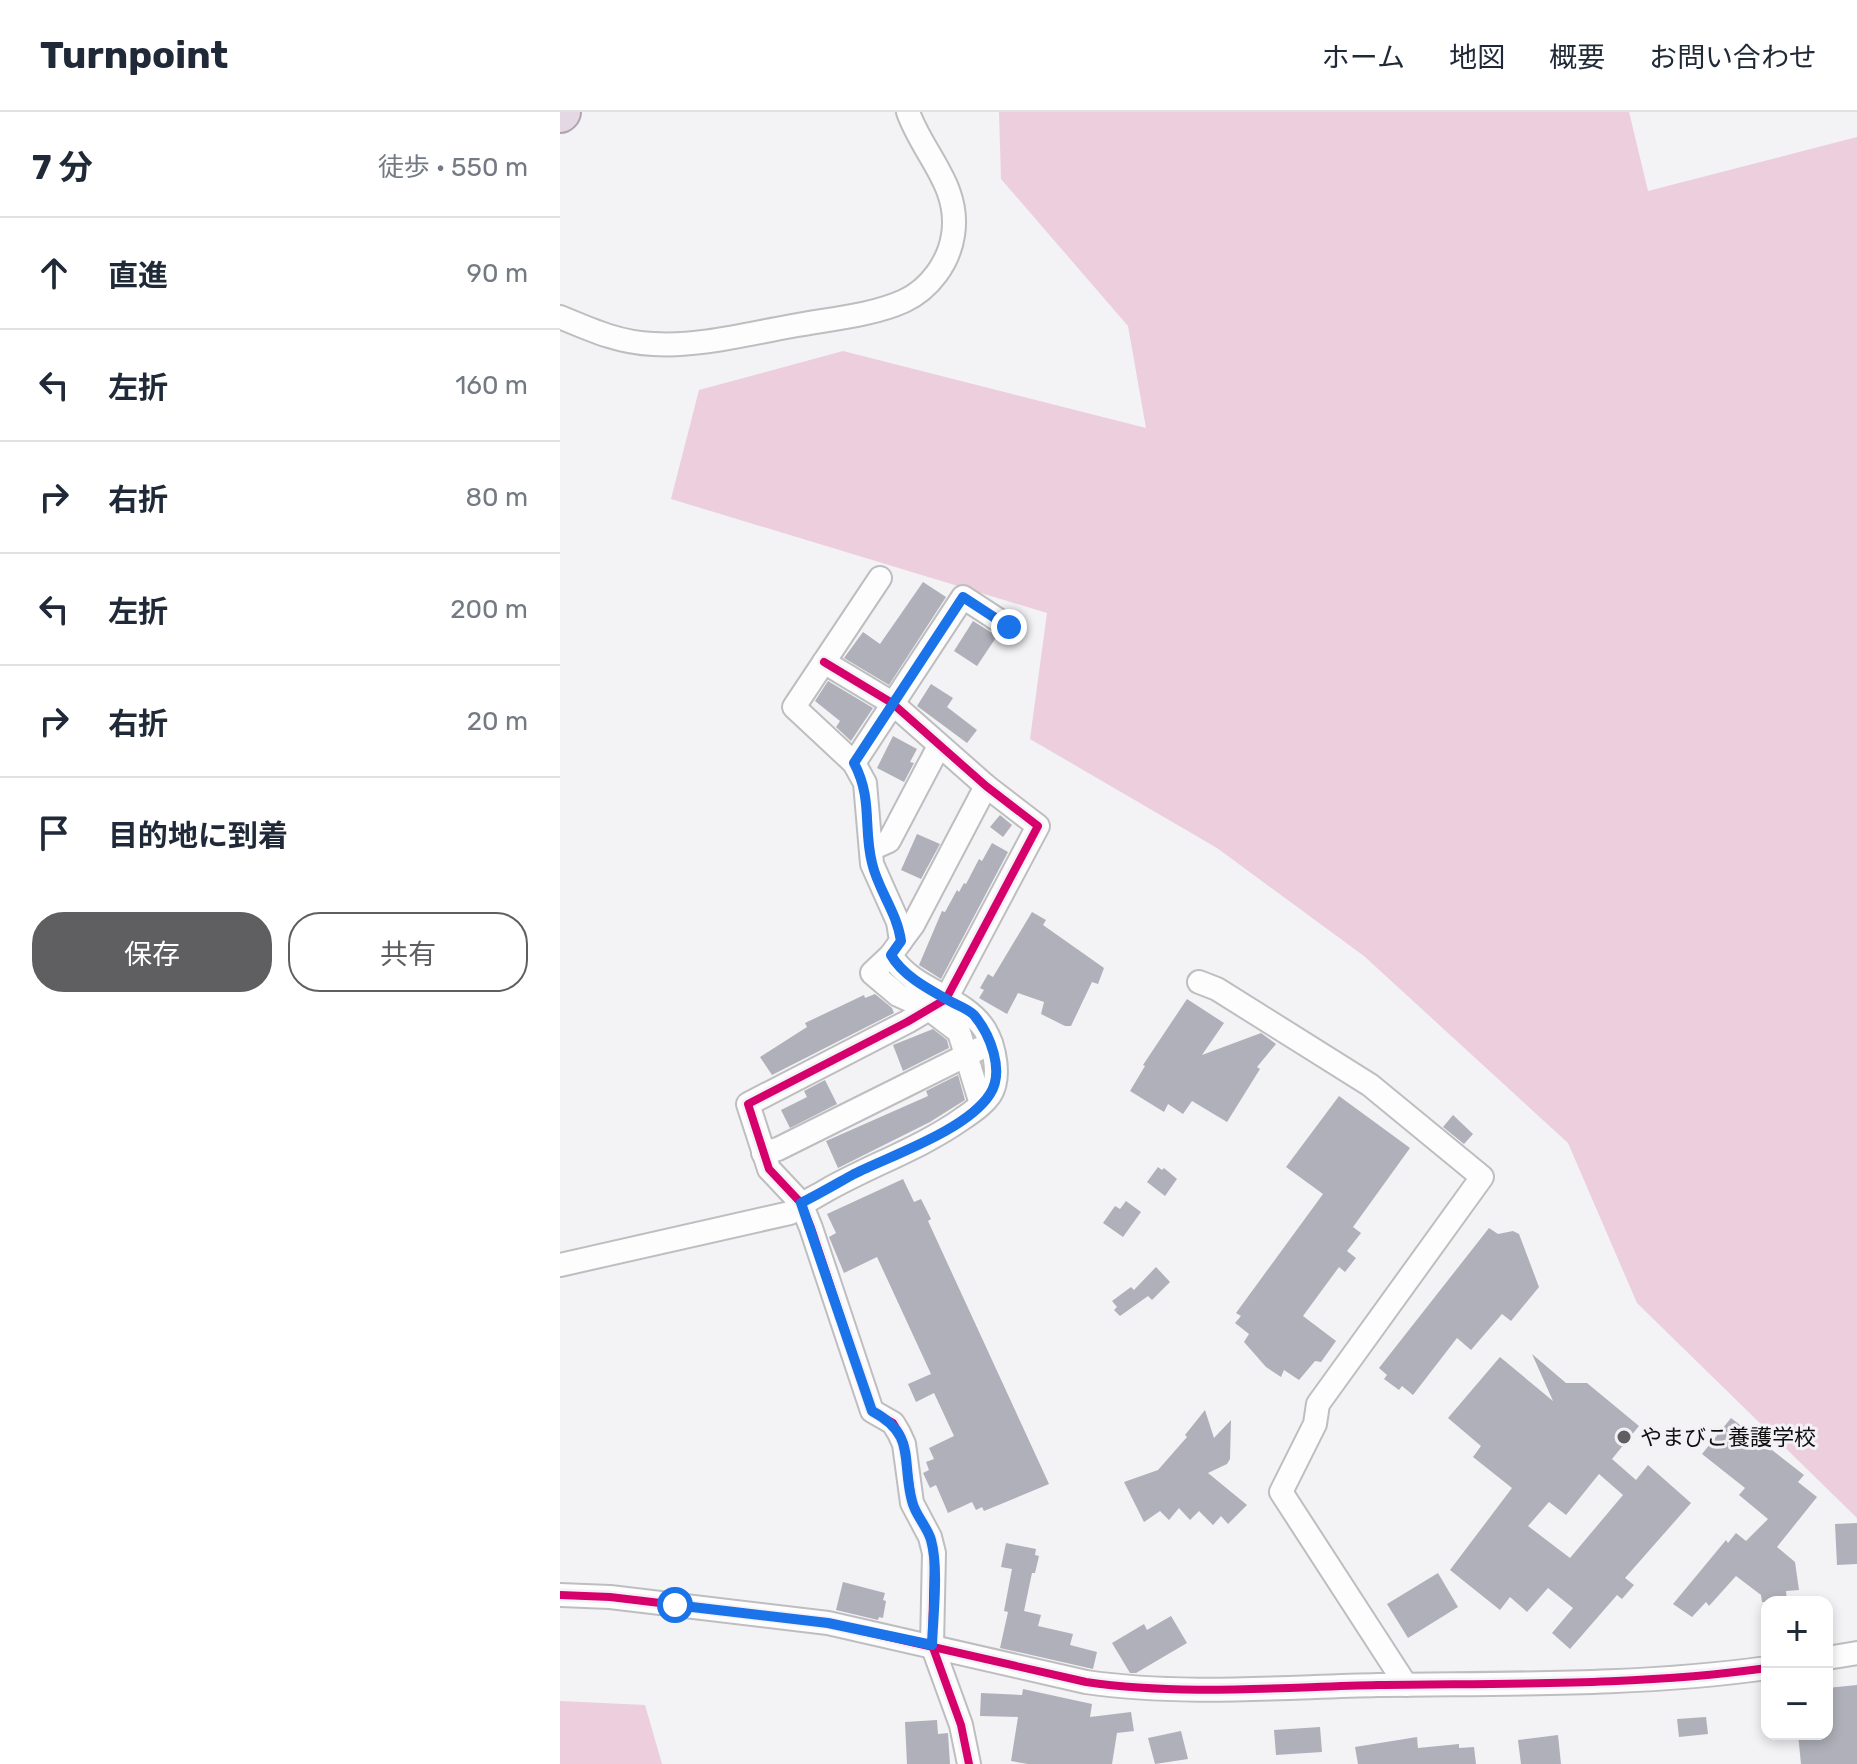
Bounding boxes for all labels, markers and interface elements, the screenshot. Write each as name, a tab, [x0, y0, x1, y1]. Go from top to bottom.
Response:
text: Turnpoint	[40, 32, 228, 78]
text: ホーム	[1322, 41, 1405, 74]
text: 地図	[1449, 41, 1505, 74]
text: 概要	[1549, 41, 1605, 74]
text: お問い合わせ	[1649, 41, 1817, 74]
text: 7 分	[32, 147, 93, 188]
text: 徒歩 · 550 m	[378, 152, 528, 183]
icon: ahead	[32, 251, 76, 295]
text: 直進	[108, 258, 168, 294]
text: 90 m	[467, 258, 528, 289]
icon: left	[32, 363, 76, 407]
text: 左折	[108, 370, 168, 406]
text: 160 m	[455, 370, 528, 401]
icon: right	[32, 475, 76, 519]
text: 右折	[108, 482, 168, 518]
text: 80 m	[465, 482, 528, 513]
icon: left	[32, 587, 76, 631]
text: 左折	[108, 594, 168, 630]
text: 200 m	[450, 594, 528, 625]
route end	[991, 609, 1027, 645]
icon: right	[32, 699, 76, 743]
text: 右折	[108, 706, 168, 742]
text: 20 m	[467, 706, 528, 737]
icon: arrive	[32, 811, 76, 855]
text: 目的地に到着	[108, 818, 288, 854]
button: 保存	[32, 912, 272, 992]
button: 共有	[288, 912, 528, 992]
place label: やまびこ養護学校	[1640, 1424, 1816, 1451]
marker: やまびこ養護学校	[1615, 1428, 1633, 1446]
route start	[657, 1587, 693, 1623]
map controls	[1761, 1596, 1833, 1740]
button: +	[1761, 1596, 1833, 1668]
button: −	[1761, 1668, 1833, 1740]

